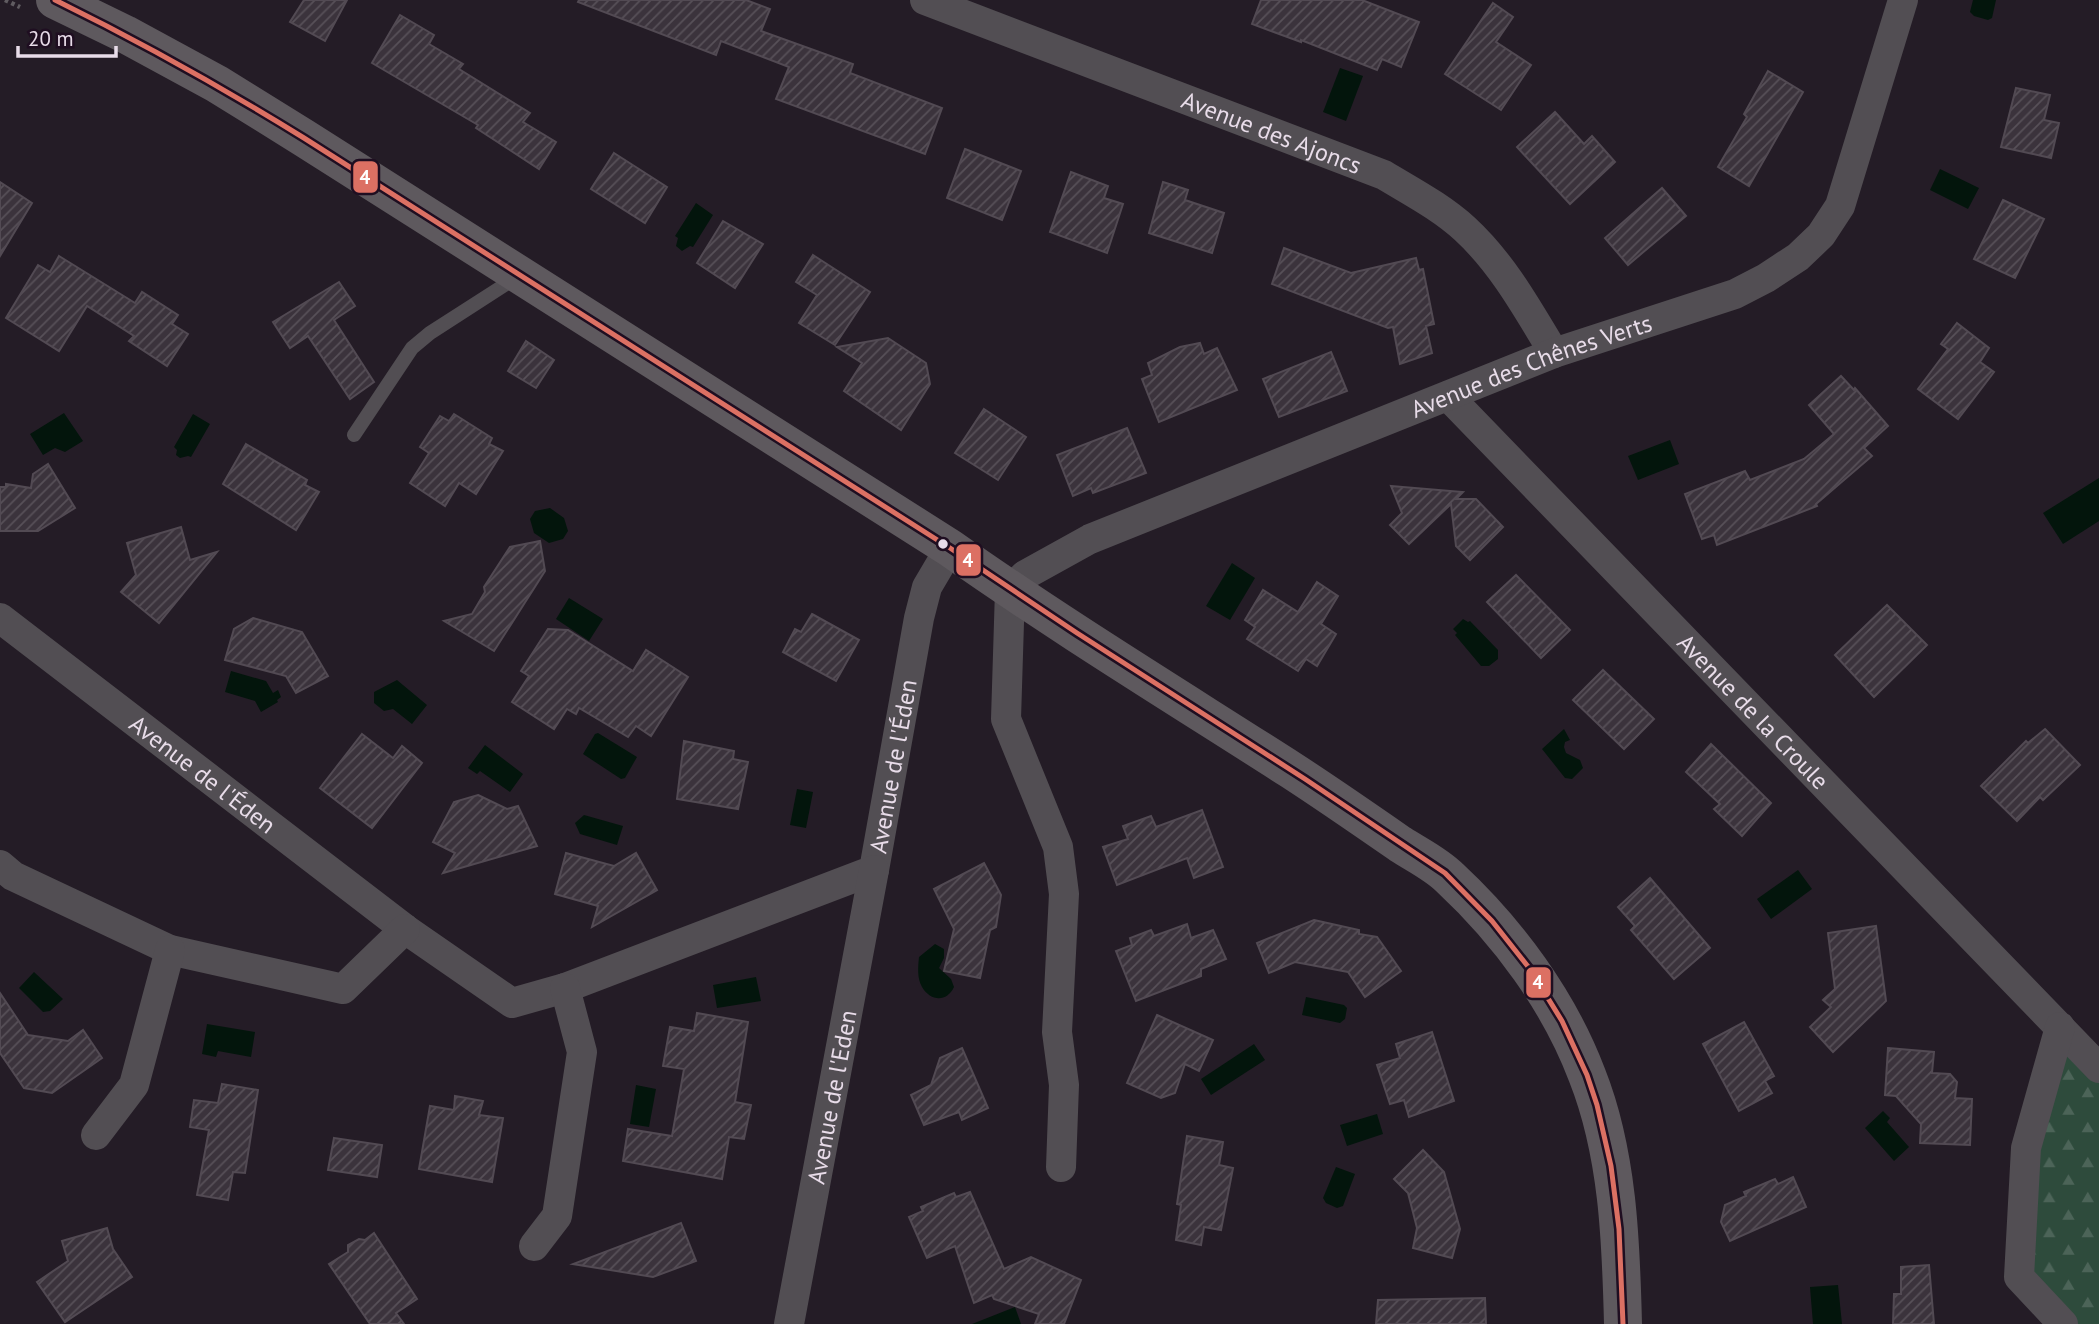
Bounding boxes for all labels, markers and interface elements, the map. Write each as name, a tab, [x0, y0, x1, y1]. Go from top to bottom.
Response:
scale bar	[18, 14, 116, 58]
text: 20 m	[28, 25, 74, 52]
street label: Avenue des Ajoncs	[1178, 84, 1366, 180]
line badge: 4	[352, 160, 379, 194]
text: 4	[360, 165, 371, 189]
street label: Avenue des Chênes Verts	[1406, 307, 1656, 424]
unlabelled marker	[936, 537, 950, 551]
line badge: 4	[955, 543, 982, 577]
text: 4	[963, 548, 974, 572]
street label: Avenue de la Croule	[1671, 627, 1836, 796]
street label: Avenue de l'Éden	[862, 677, 923, 856]
street label: Avenue de l'Éden	[124, 708, 282, 840]
line badge: 4	[1525, 966, 1552, 999]
text: 4	[1533, 970, 1544, 994]
street label: Avenue de l'Eden	[800, 1007, 863, 1186]

